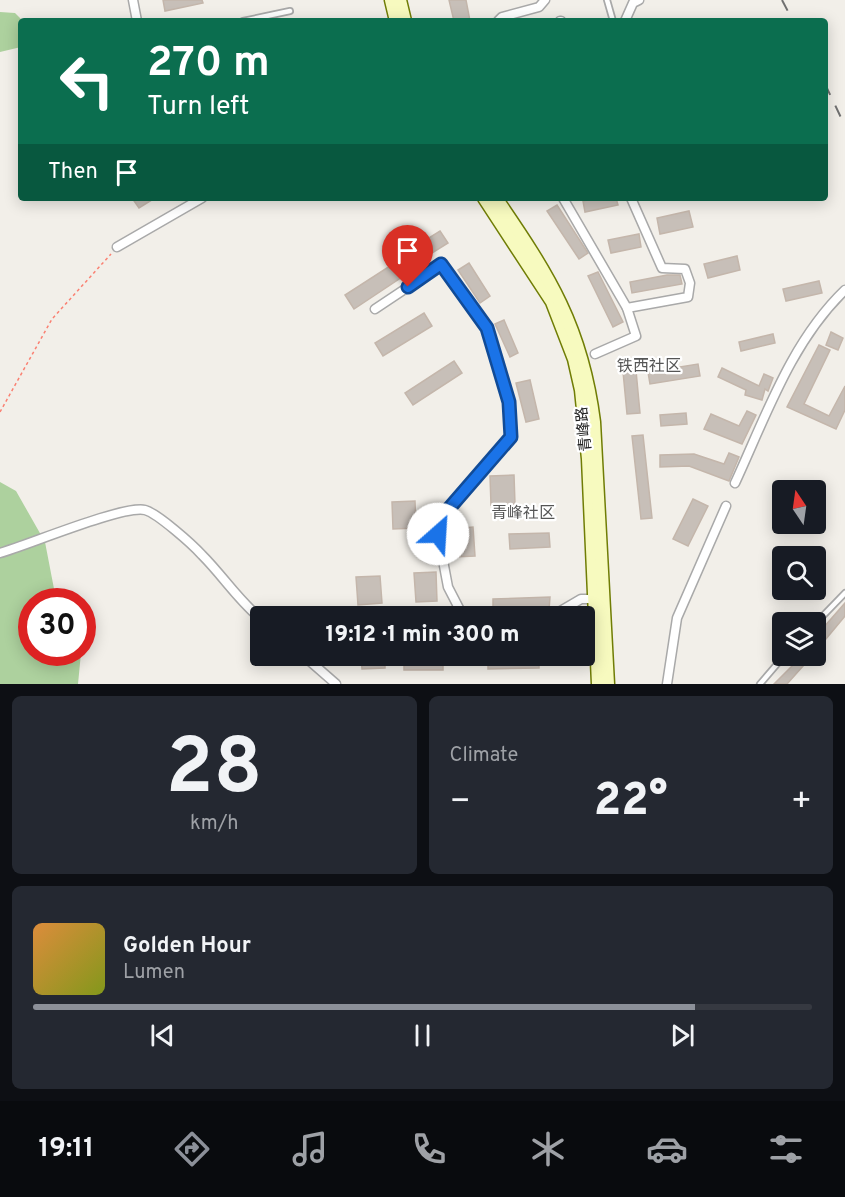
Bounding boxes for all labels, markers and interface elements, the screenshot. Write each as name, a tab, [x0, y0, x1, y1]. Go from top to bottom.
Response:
text: 270 m	[147, 38, 270, 91]
icon: left	[48, 42, 126, 120]
text: Turn left	[147, 90, 249, 124]
icon: arrive	[110, 156, 143, 189]
text: Then	[48, 159, 98, 186]
pin	[382, 225, 433, 287]
icon: arrive	[391, 234, 424, 267]
district label: 铁西社区	[617, 357, 681, 377]
street label: 青峰路	[572, 406, 597, 452]
north arrow	[772, 480, 826, 534]
map controls	[772, 480, 826, 666]
position arrow	[406, 502, 470, 566]
district label: 青峰社区	[491, 504, 555, 524]
button: search	[772, 546, 826, 600]
speed limit sign: 30	[18, 588, 96, 666]
button: layers	[772, 612, 826, 666]
text: 19:12 · 1 min · 300 m	[326, 622, 519, 649]
text: 28	[166, 722, 263, 821]
text: Climate	[450, 743, 518, 769]
text: 22°	[594, 774, 668, 831]
text: −	[450, 782, 471, 824]
text: +	[791, 782, 812, 824]
text: km/h	[190, 811, 239, 837]
text: Golden Hour	[123, 933, 251, 960]
text: Lumen	[123, 960, 185, 986]
icon: previous	[146, 1019, 179, 1052]
icon: pause	[406, 1019, 439, 1052]
icon: next	[666, 1019, 699, 1052]
icon: directions	[171, 1128, 213, 1170]
icon: music	[289, 1128, 331, 1170]
icon: phone	[408, 1128, 450, 1170]
icon: climate	[527, 1128, 569, 1170]
icon: car	[646, 1128, 688, 1170]
icon: filters	[765, 1128, 807, 1170]
text: 19:11	[38, 1132, 94, 1166]

